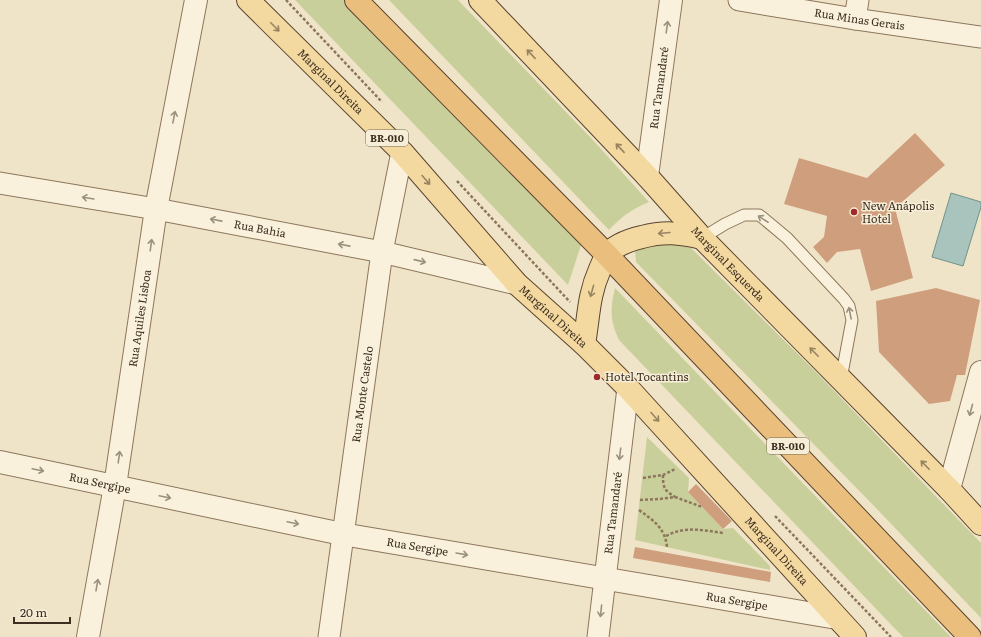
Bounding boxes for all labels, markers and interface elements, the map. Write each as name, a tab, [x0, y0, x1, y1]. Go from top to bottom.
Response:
street label: Rua Minas Gerais	[813, 3, 906, 33]
one-way arrow	[663, 21, 671, 34]
one-way arrow	[271, 22, 280, 32]
street label: Marginal Direita	[295, 44, 368, 117]
street label: Rua Tamandaré	[645, 45, 672, 130]
one-way arrow	[526, 48, 535, 59]
one-way arrow	[170, 111, 178, 124]
road number: BR-010	[366, 130, 408, 146]
one-way arrow	[615, 143, 625, 153]
one-way arrow	[421, 174, 430, 185]
one-way arrow	[82, 194, 95, 202]
place label: New Anápolis Hotel	[862, 197, 934, 226]
marker: New Anápolis Hotel	[849, 207, 859, 217]
street label: Rua Bahia	[233, 215, 288, 241]
one-way arrow	[758, 215, 769, 223]
one-way arrow	[210, 216, 223, 224]
street label: Marginal Esquerda	[688, 222, 769, 304]
one-way arrow	[658, 229, 671, 237]
one-way arrow	[147, 239, 155, 252]
one-way arrow	[338, 240, 351, 248]
one-way arrow	[413, 258, 426, 265]
street label: Rua Aquiles Lisboa	[124, 268, 154, 368]
street label: Marginal Direita	[516, 281, 592, 351]
one-way arrow	[588, 285, 595, 298]
one-way arrow	[846, 307, 854, 320]
street label: Rua Monte Castelo	[347, 345, 376, 443]
one-way arrow	[809, 347, 819, 357]
place label: Hotel Tocantins	[605, 368, 689, 384]
marker: Hotel Tocantins	[592, 372, 602, 382]
one-way arrow	[966, 403, 974, 416]
one-way arrow	[650, 412, 659, 422]
road number: BR-010	[767, 438, 809, 454]
one-way arrow	[616, 447, 624, 460]
one-way arrow	[115, 451, 123, 464]
one-way arrow	[920, 460, 930, 470]
one-way arrow	[31, 466, 44, 474]
street label: Rua Sergipe	[68, 468, 132, 496]
street label: Rua Tamandaré	[599, 470, 625, 555]
one-way arrow	[159, 493, 172, 501]
street label: Marginal Direita	[742, 513, 813, 588]
one-way arrow	[286, 520, 299, 528]
street label: Rua Sergipe	[386, 533, 450, 559]
one-way arrow	[455, 550, 468, 558]
one-way arrow	[93, 579, 101, 592]
street label: Rua Sergipe	[705, 587, 769, 613]
scale bar	[14, 599, 70, 625]
text: 20 m	[20, 603, 47, 621]
one-way arrow	[597, 604, 605, 617]

